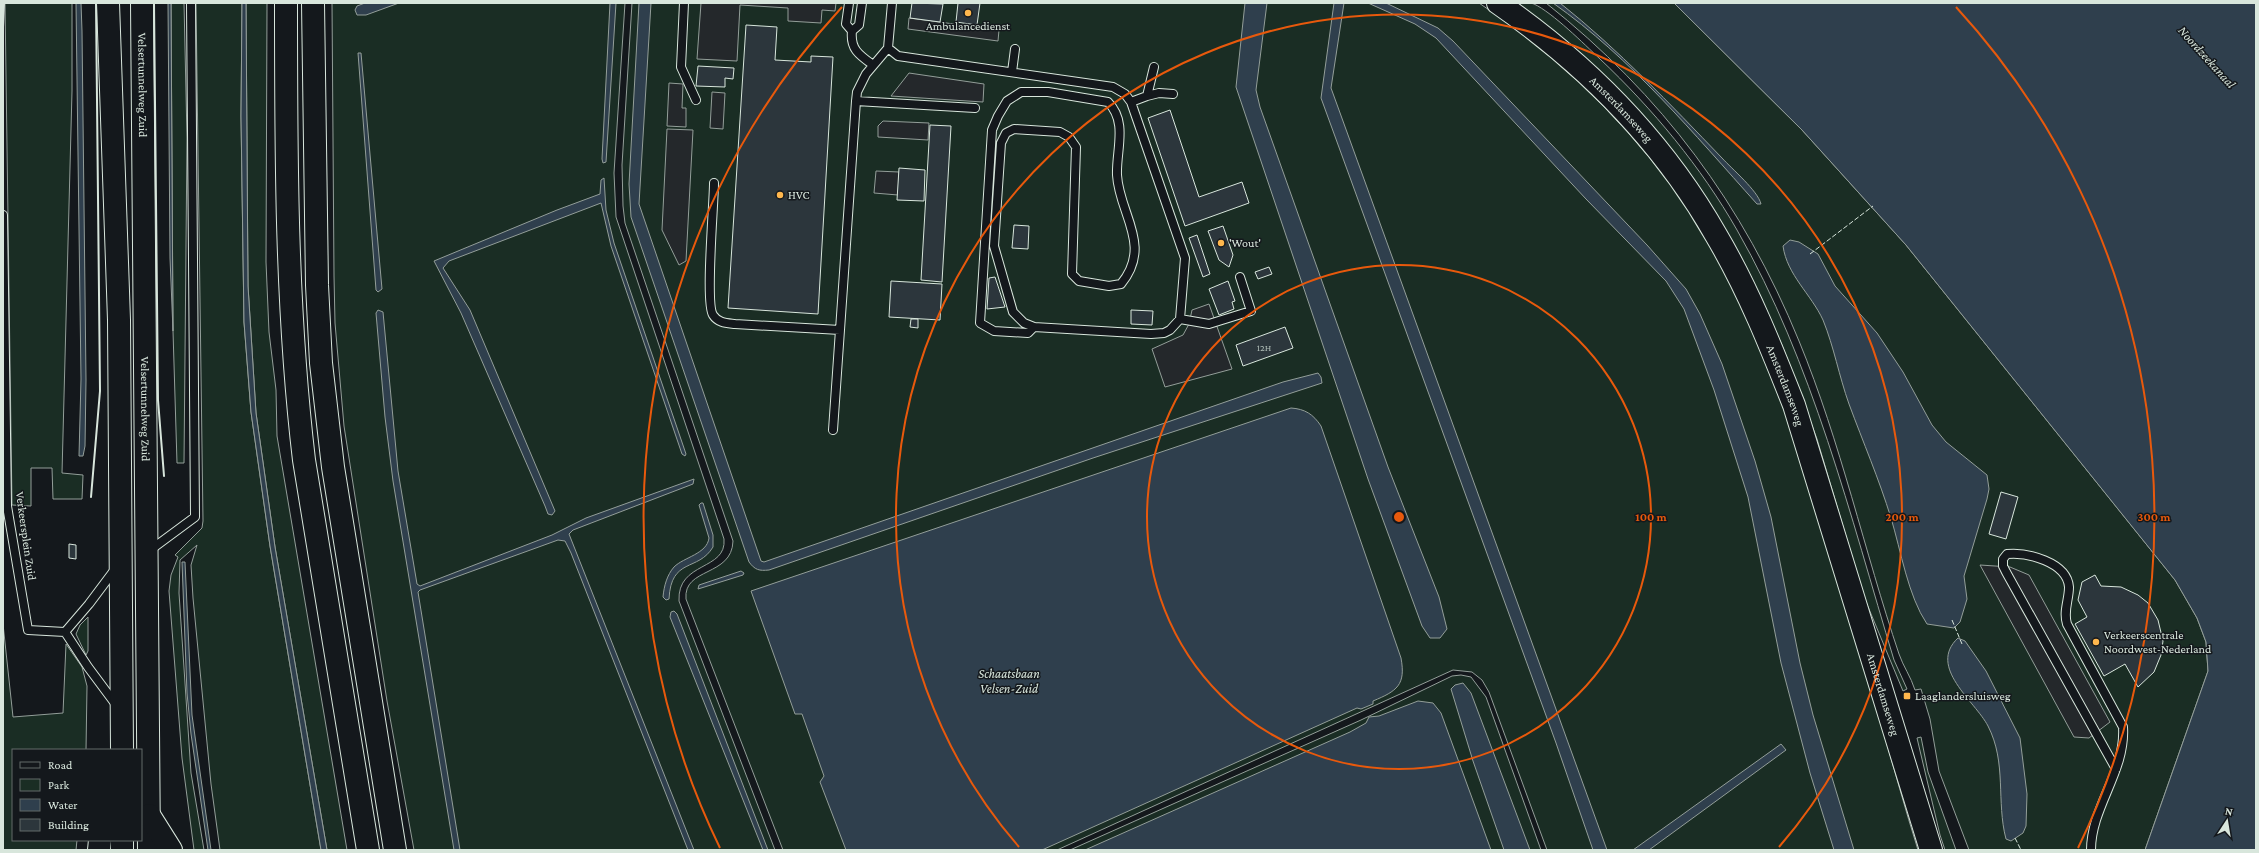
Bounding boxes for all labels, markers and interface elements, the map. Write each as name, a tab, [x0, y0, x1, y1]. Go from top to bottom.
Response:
marker: Ambulancedienst	[963, 8, 973, 18]
place label: Ambulancedienst	[926, 19, 1011, 33]
water label: Noordzeekanaal	[2175, 23, 2239, 92]
street label: Velsertunnelweg Zuid	[135, 33, 150, 138]
street label: Amsterdamseweg	[1587, 73, 1656, 145]
place label: HVC	[788, 188, 810, 202]
marker: HVC	[775, 190, 785, 200]
place label: 'Wout'	[1229, 236, 1261, 250]
marker: 'Wout'	[1216, 238, 1226, 248]
house number: 12H	[1257, 342, 1272, 353]
street label: Amsterdamseweg	[1764, 343, 1807, 428]
street label: Velsertunnelweg Zuid	[138, 357, 153, 462]
street label: Verkeersplein Zuid	[13, 491, 39, 582]
centre of rings	[1392, 510, 1406, 524]
text: 100 m	[1635, 510, 1668, 524]
text: 200 m	[1885, 510, 1919, 524]
text: 300 m	[2138, 510, 2171, 524]
place label: Verkeerscentrale Noordwest-Nederland	[2104, 628, 2212, 656]
marker: Verkeerscentrale Noordwest-Nederland	[2091, 637, 2101, 647]
street label: Amsterdamseweg	[1864, 651, 1902, 738]
water label: Schaatsbaan Velsen-Zuid	[978, 666, 1040, 696]
place label: Laaglandersluisweg	[1915, 689, 2011, 703]
marker: Laaglandersluisweg	[1902, 691, 1912, 701]
legend	[12, 749, 142, 841]
text: Road	[48, 758, 73, 772]
text: Park	[48, 778, 70, 792]
text: Water	[48, 798, 78, 812]
north arrow	[2207, 801, 2247, 841]
text: N	[2224, 805, 2234, 818]
text: Building	[48, 818, 89, 832]

